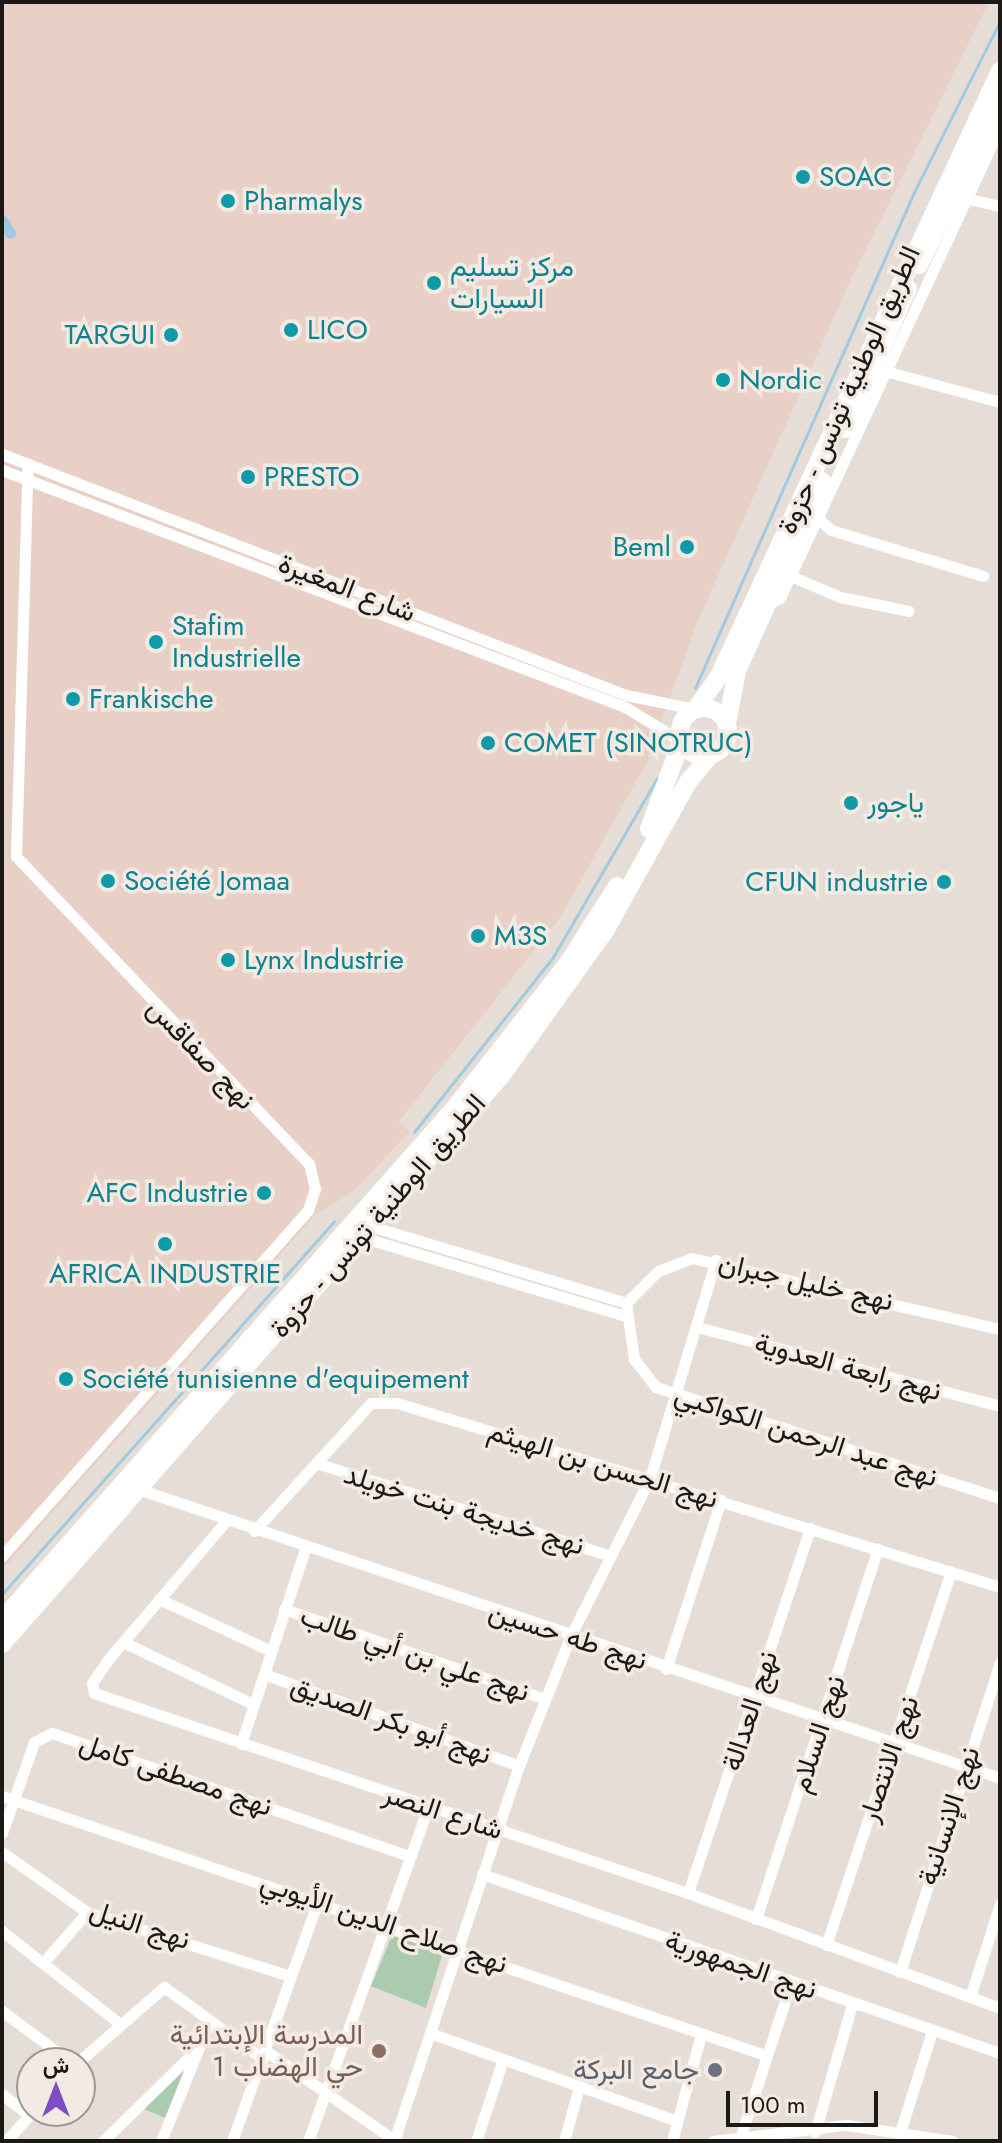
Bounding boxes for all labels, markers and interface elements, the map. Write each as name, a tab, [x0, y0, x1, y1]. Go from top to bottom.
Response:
place label: SOAC	[819, 160, 892, 194]
marker: SOAC	[794, 168, 812, 186]
place label: Pharmalys	[244, 184, 362, 218]
marker: Pharmalys	[219, 192, 237, 210]
street label: الطريق الوطنية تونس - حزوة	[770, 241, 928, 539]
place label: مركز تسليم السيارات	[450, 250, 574, 316]
marker: مركز تسليم السيارات	[425, 274, 443, 292]
place label: LICO	[307, 313, 368, 347]
place label: TARGUI	[65, 318, 155, 352]
marker: LICO	[282, 321, 300, 339]
marker: TARGUI	[162, 326, 180, 344]
place label: Nordic	[739, 363, 822, 397]
marker: Nordic	[714, 371, 732, 389]
place label: PRESTO	[264, 460, 360, 494]
marker: PRESTO	[239, 468, 257, 486]
place label: Beml	[613, 530, 671, 564]
marker: Beml	[678, 538, 696, 556]
street label: شارع المغيرة	[274, 546, 420, 630]
place label: Stafim Industrielle	[172, 609, 301, 675]
marker: Stafim Industrielle	[147, 633, 165, 651]
place label: Frankische	[89, 682, 214, 716]
marker: Frankische	[64, 690, 82, 708]
place label: COMET (SINOTRUC)	[504, 726, 753, 760]
marker: COMET (SINOTRUC)	[479, 734, 497, 752]
place label: ياجور	[867, 786, 924, 820]
marker: ياجور	[842, 794, 860, 812]
place label: Société Jomaa	[124, 864, 290, 898]
place label: CFUN industrie	[745, 865, 928, 899]
marker: Société Jomaa	[99, 872, 117, 890]
marker: CFUN industrie	[935, 873, 953, 891]
place label: M3S	[494, 919, 547, 953]
marker: M3S	[469, 927, 487, 945]
place label: Lynx Industrie	[244, 943, 404, 977]
marker: Lynx Industrie	[219, 951, 237, 969]
street label: نهج صفاقس	[140, 991, 262, 1117]
street label: الطريق الوطنية تونس - حزوة	[263, 1087, 493, 1345]
place label: AFC Industrie	[86, 1176, 248, 1210]
marker: AFC Industrie	[255, 1184, 273, 1202]
marker: AFRICA INDUSTRIE	[156, 1235, 174, 1253]
street label: نهج خليل جبران	[715, 1246, 897, 1318]
place label: AFRICA INDUSTRIE	[49, 1257, 281, 1291]
street label: نهج رابعة العدوية	[751, 1326, 945, 1408]
place label: Société tunisienne d'equipement	[82, 1362, 469, 1396]
marker: Société tunisienne d'equipement	[57, 1370, 75, 1388]
street label: نهج عبد الرحمن الكواكبي	[670, 1378, 942, 1494]
street label: نهج الحسن بن الهيثم	[484, 1414, 722, 1516]
street label: نهج خديجة بنت خويلد	[340, 1457, 588, 1563]
street label: نهج طه حسين	[485, 1595, 651, 1677]
street label: نهج علي بن أبي طالب	[296, 1599, 534, 1709]
street label: نهج العدالة	[715, 1647, 785, 1775]
street label: نهج أبو بكر الصديق	[286, 1668, 496, 1772]
street label: نهج السلام	[783, 1671, 853, 1797]
street label: نهج الانتصار	[852, 1692, 926, 1826]
street label: نهج مصطفى كامل	[75, 1726, 277, 1824]
street label: نهج الإنسانية	[911, 1743, 987, 1889]
street label: شارع النصر	[379, 1777, 507, 1847]
street label: نهج صلاح الدين الأيوبي	[256, 1865, 512, 1981]
street label: نهج النيل	[86, 1893, 194, 1957]
street label: نهج الجمهورية	[661, 1923, 821, 2007]
place label: المدرسة الإبتدائية حي الهضاب 1	[170, 2018, 363, 2084]
marker: المدرسة الإبتدائية حي الهضاب 1	[370, 2042, 388, 2060]
north arrow	[16, 2047, 96, 2127]
text: ش	[43, 2049, 69, 2081]
place label: جامع البركة	[573, 2053, 699, 2087]
marker: جامع البركة	[706, 2061, 724, 2079]
scale bar	[730, 2075, 882, 2125]
text: 100 m	[740, 2087, 806, 2122]

